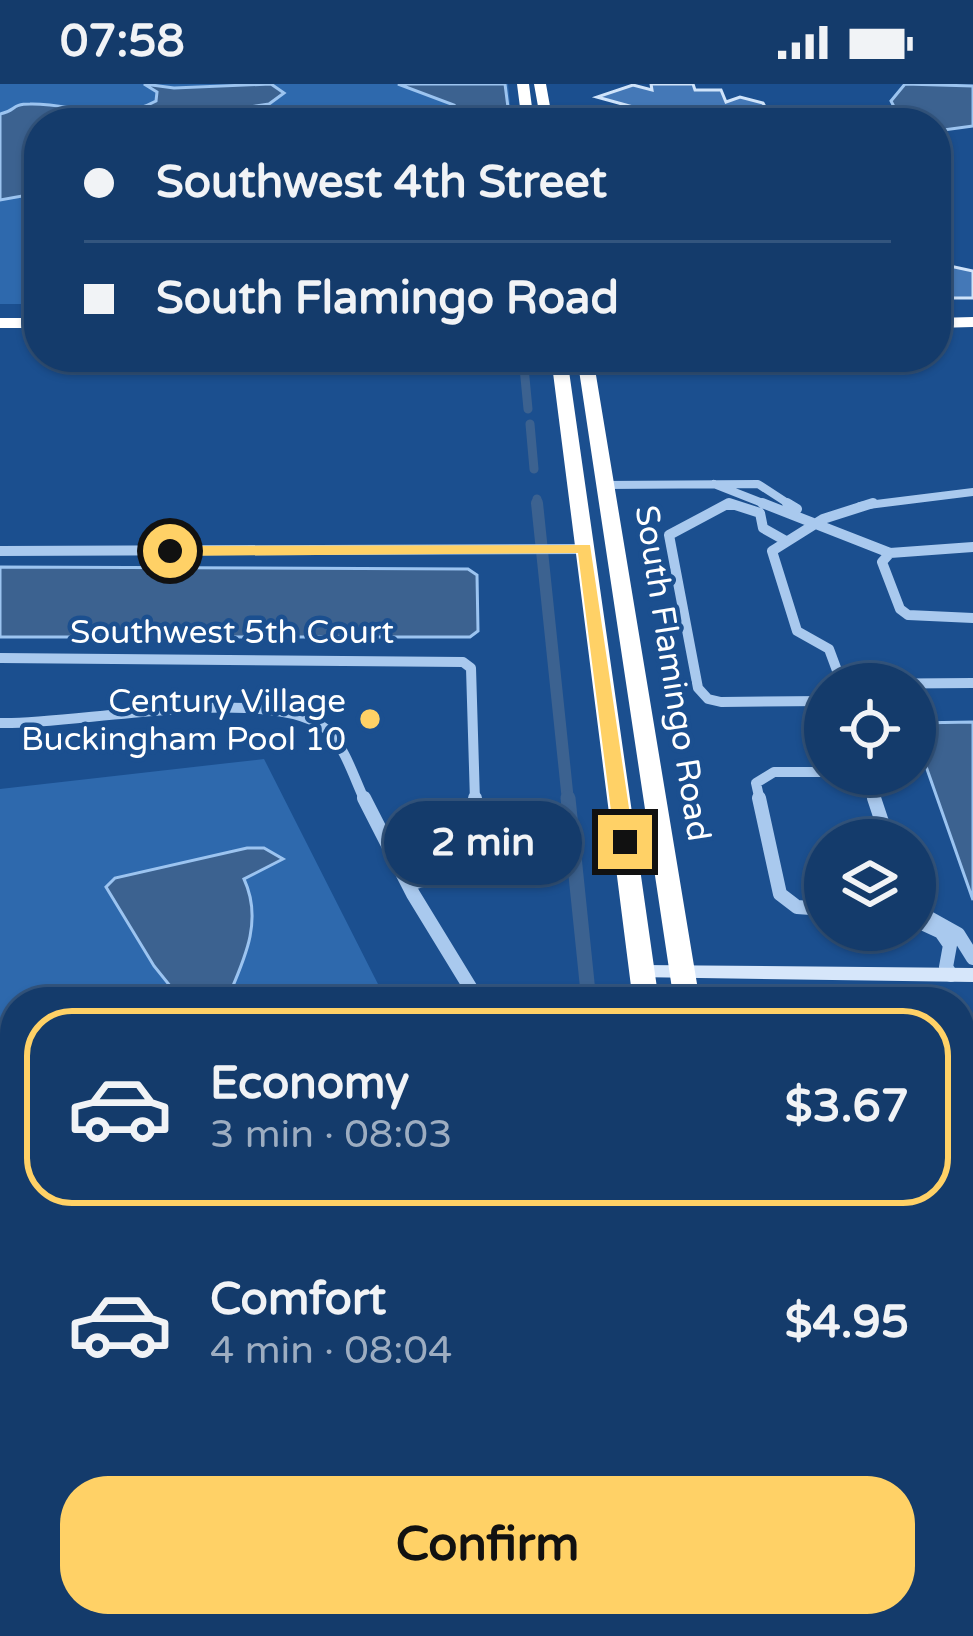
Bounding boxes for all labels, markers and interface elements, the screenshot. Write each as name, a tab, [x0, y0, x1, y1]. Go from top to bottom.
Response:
text: 07:58	[60, 15, 185, 69]
text: Southwest 4th Street	[156, 156, 607, 210]
text: South Flamingo Road	[156, 272, 619, 326]
street label: South Flamingo Road	[627, 503, 718, 844]
route start	[143, 524, 197, 578]
street label: Southwest 5th Court	[70, 613, 394, 652]
map controls	[804, 663, 936, 951]
button: locate	[804, 663, 936, 795]
place label: Century Village Buckingham Pool 10	[21, 682, 346, 759]
marker: Century Village Buckingham Pool 10	[357, 706, 383, 732]
callout: 2 min	[385, 800, 583, 884]
route end	[598, 815, 652, 869]
text: 2 min	[431, 819, 535, 866]
button: layers	[804, 819, 936, 951]
icon: car	[66, 1053, 174, 1161]
text: Economy	[210, 1057, 409, 1111]
text: $3.67	[785, 1080, 909, 1134]
text: 3 min · 08:03	[210, 1111, 452, 1158]
icon: car	[66, 1269, 174, 1377]
text: Comfort	[210, 1273, 386, 1327]
text: $4.95	[785, 1296, 909, 1350]
text: 4 min · 08:04	[210, 1327, 452, 1374]
button: Confirm	[60, 1476, 915, 1614]

